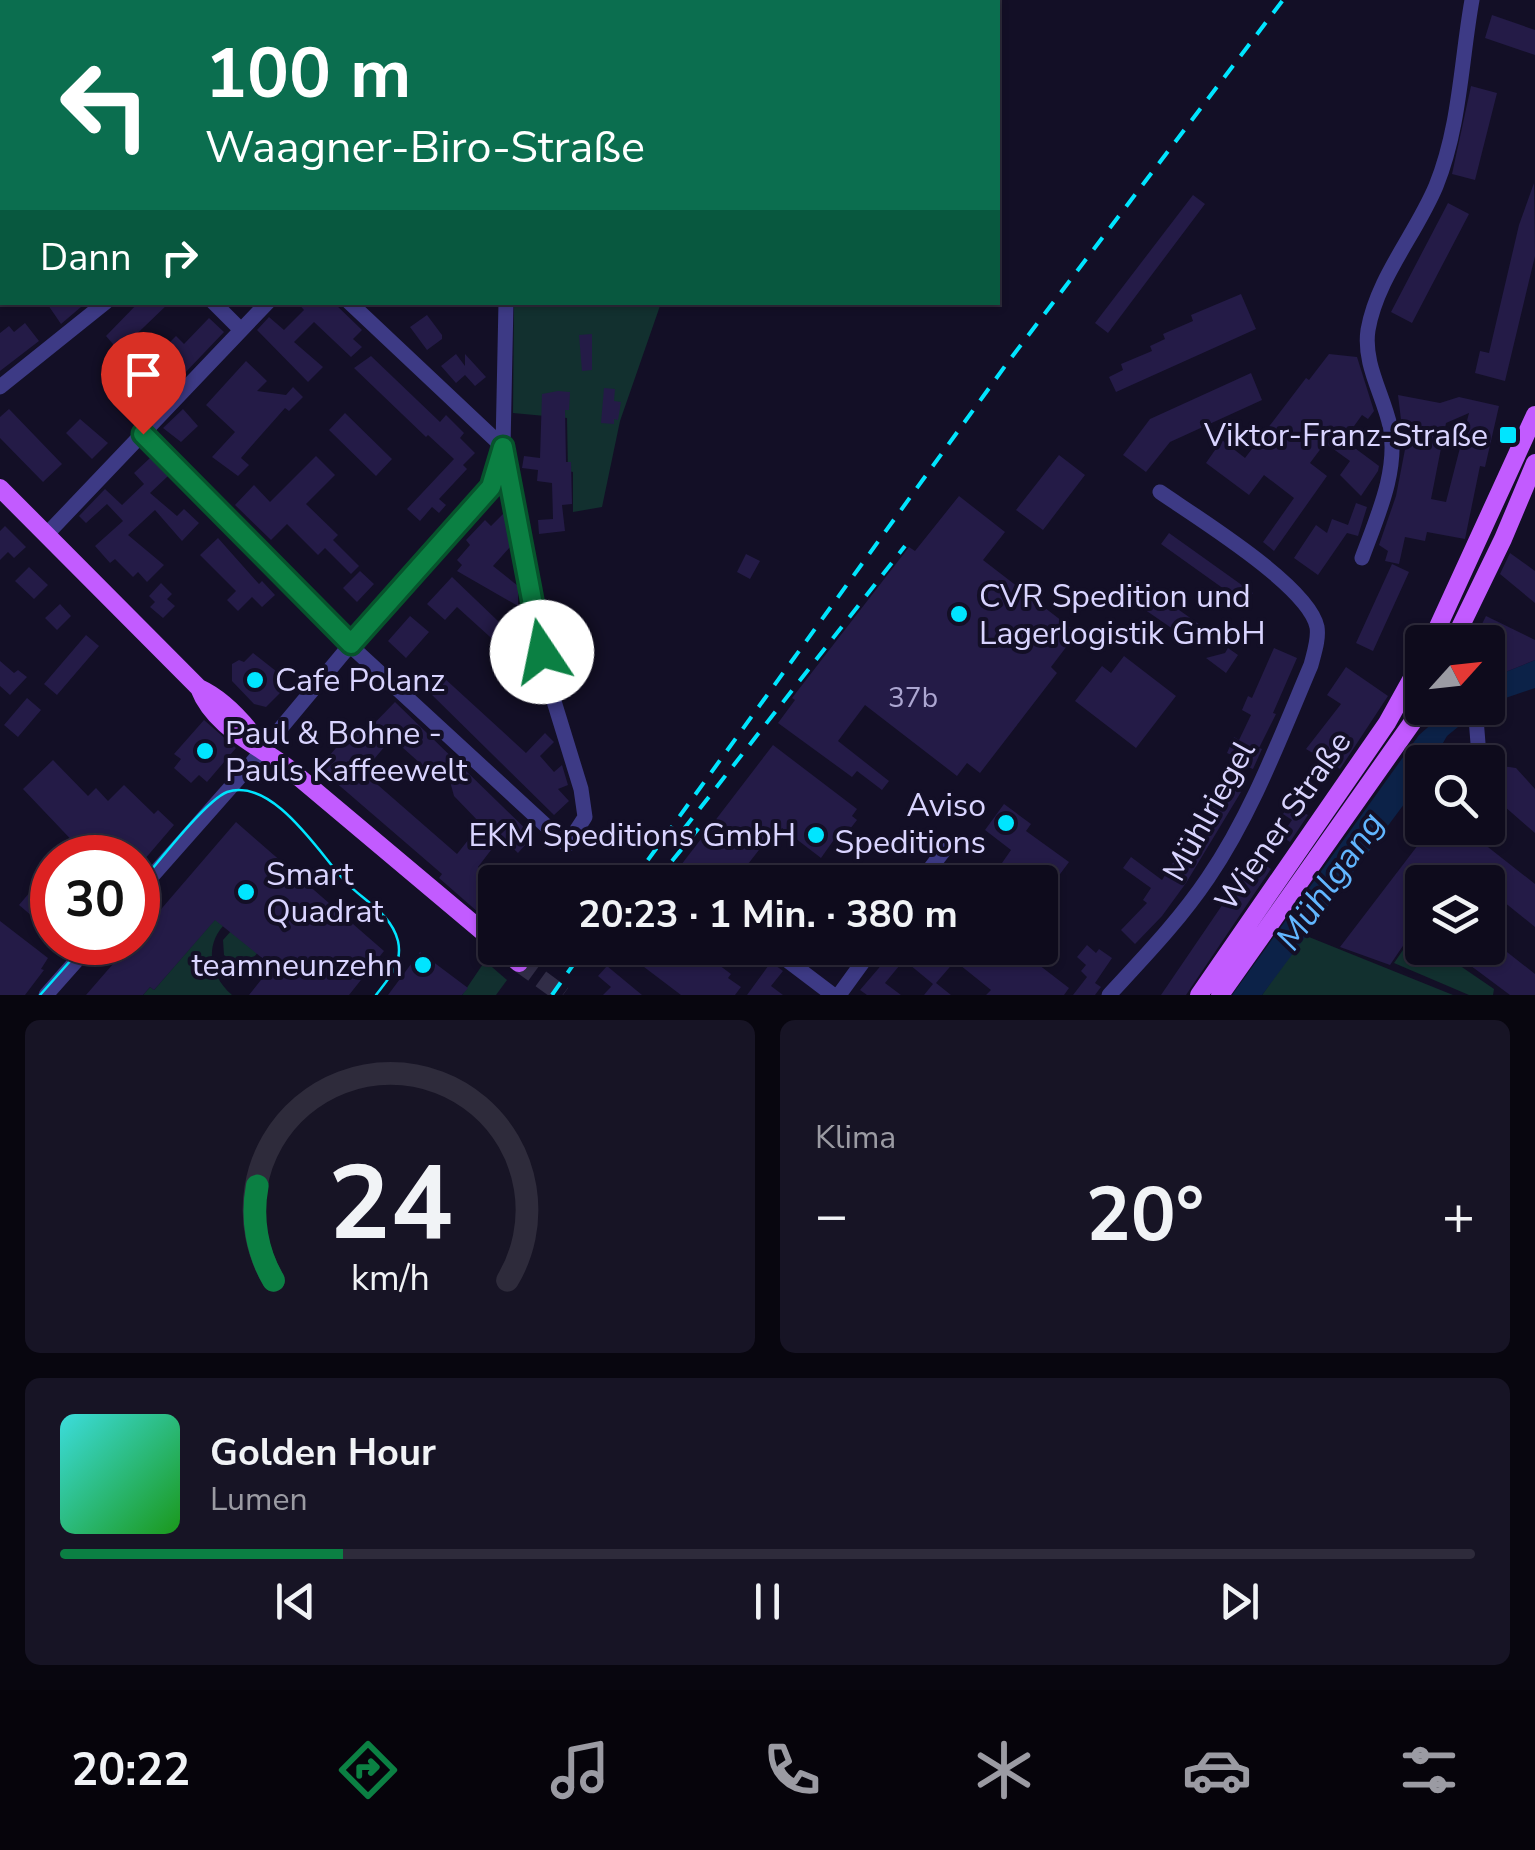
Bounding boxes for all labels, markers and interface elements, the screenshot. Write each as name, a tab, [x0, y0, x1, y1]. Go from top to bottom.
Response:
text: 100 m	[205, 26, 411, 122]
icon: left	[40, 40, 170, 170]
text: Waagner-Biro-Straße	[205, 117, 645, 178]
icon: right	[152, 230, 207, 285]
text: Dann	[40, 232, 132, 283]
pin	[101, 332, 186, 435]
icon: arrive	[116, 347, 171, 402]
place label: Viktor-Franz-Straße	[1203, 414, 1488, 457]
marker: Viktor-Franz-Straße	[1497, 424, 1519, 446]
place label: CVR Spedition und Lagerlogistik GmbH	[979, 575, 1266, 655]
position arrow	[490, 600, 594, 704]
marker: CVR Spedition und Lagerlogistik GmbH	[948, 603, 970, 625]
north arrow	[1405, 625, 1505, 725]
map controls	[1405, 625, 1505, 965]
place label: Cafe Polanz	[275, 659, 445, 702]
marker: Cafe Polanz	[244, 669, 266, 691]
house number: 37b	[888, 679, 938, 717]
place label: Paul & Bohne - Pauls Kaffeewelt	[225, 712, 468, 792]
street label: Wiener Straße	[1205, 723, 1361, 919]
street label: Mühlriegel	[1153, 733, 1265, 889]
marker: Paul & Bohne - Pauls Kaffeewelt	[194, 740, 216, 762]
button: search	[1405, 745, 1505, 845]
place label: Aviso Speditions	[835, 784, 986, 864]
water label: Mühlgang	[1265, 802, 1395, 960]
marker: Aviso Speditions	[995, 812, 1017, 834]
place label: EKM Speditions GmbH	[468, 814, 796, 857]
marker: EKM Speditions GmbH	[805, 824, 827, 846]
speed limit sign: 30	[30, 835, 160, 965]
place label: Smart Quadrat	[266, 853, 384, 933]
button: layers	[1405, 865, 1505, 965]
marker: Smart Quadrat	[235, 881, 257, 903]
text: 20:23 · 1 Min. · 380 m	[578, 889, 958, 940]
place label: teamneunzehn	[191, 944, 403, 987]
marker: teamneunzehn	[412, 954, 434, 976]
text: Klima	[815, 1116, 896, 1159]
text: 24	[328, 1133, 452, 1275]
text: 20°	[1086, 1164, 1204, 1266]
text: −	[815, 1178, 848, 1253]
text: +	[1442, 1178, 1475, 1253]
text: km/h	[351, 1254, 429, 1303]
text: Golden Hour	[210, 1427, 436, 1478]
text: Lumen	[210, 1478, 308, 1521]
icon: previous	[268, 1574, 323, 1629]
icon: pause	[740, 1574, 795, 1629]
icon: next	[1212, 1574, 1267, 1629]
icon: directions	[333, 1735, 403, 1805]
icon: music	[545, 1735, 615, 1805]
icon: phone	[757, 1735, 827, 1805]
icon: climate	[969, 1735, 1039, 1805]
icon: car	[1182, 1735, 1252, 1805]
icon: filters	[1394, 1735, 1464, 1805]
text: 20:22	[71, 1740, 190, 1801]

